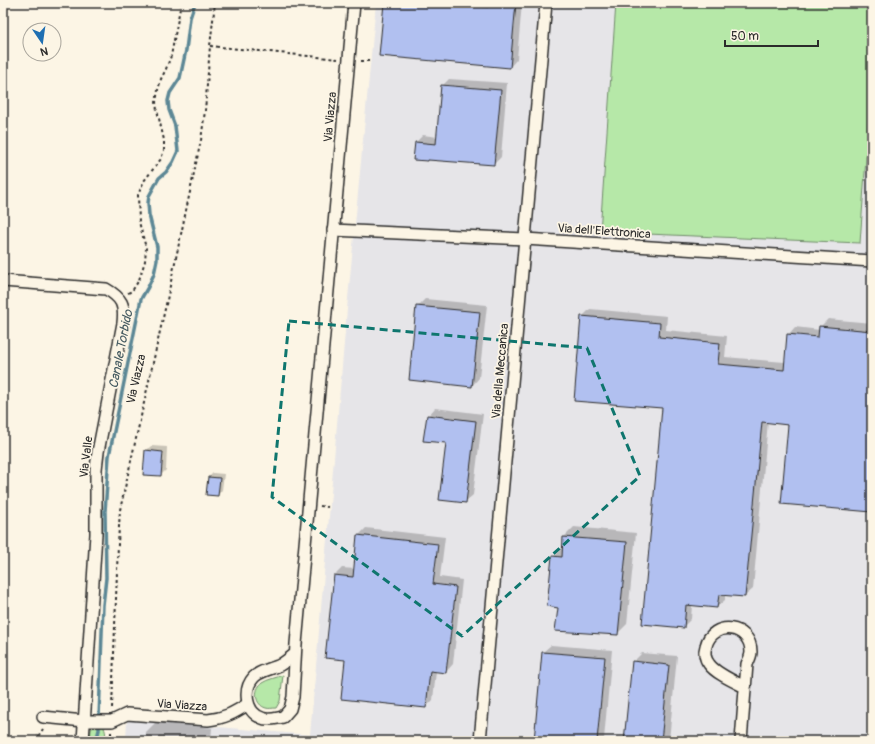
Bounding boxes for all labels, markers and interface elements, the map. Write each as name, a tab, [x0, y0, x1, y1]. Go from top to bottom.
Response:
north arrow	[22, 22, 62, 62]
scale bar	[725, 22, 818, 48]
text: 50 m	[731, 29, 759, 44]
text: N	[39, 44, 49, 59]
street label: Via Viazza	[321, 91, 340, 143]
street label: Via dell'Elettronica	[557, 221, 651, 242]
water label: Canale Torbido	[106, 308, 137, 390]
street label: Via della Meccanica	[489, 322, 512, 419]
street label: Via Viazza	[123, 352, 150, 405]
street label: Via Valle	[76, 435, 97, 479]
street label: Via Viazza	[156, 696, 208, 715]

